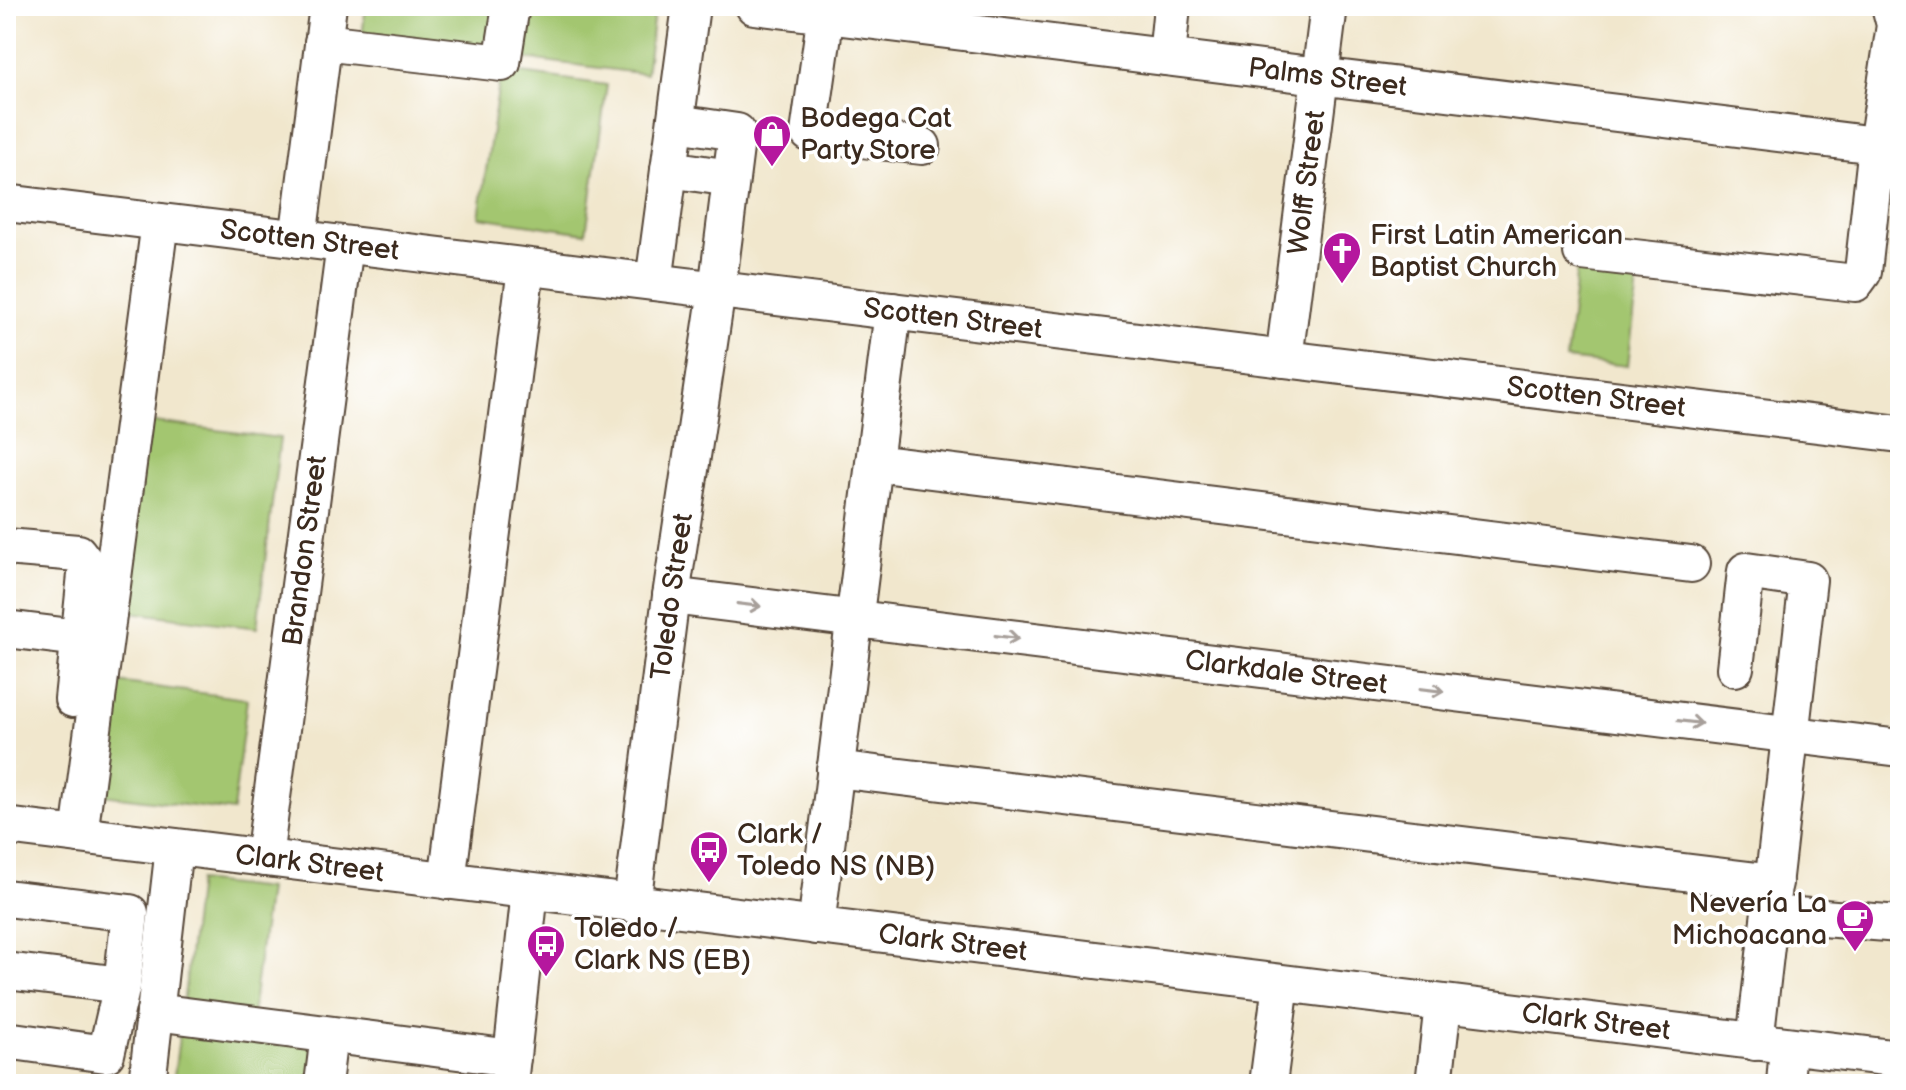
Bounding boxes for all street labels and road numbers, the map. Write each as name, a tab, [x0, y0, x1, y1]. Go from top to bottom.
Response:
street label: Palms Street	[1246, 51, 1409, 103]
street label: Wolff Street	[1281, 108, 1332, 257]
street label: Scotten Street	[218, 213, 402, 267]
street label: Scotten Street	[862, 291, 1045, 346]
street label: Scotten Street	[1505, 370, 1688, 424]
street label: Brandon Street	[276, 453, 334, 648]
street label: Toledo Street	[644, 510, 700, 682]
street label: Clarkdale Street	[1183, 643, 1390, 701]
street label: Clark Street	[233, 838, 386, 889]
street label: Clark Street	[877, 917, 1030, 968]
street label: Clark Street	[1520, 996, 1673, 1047]

